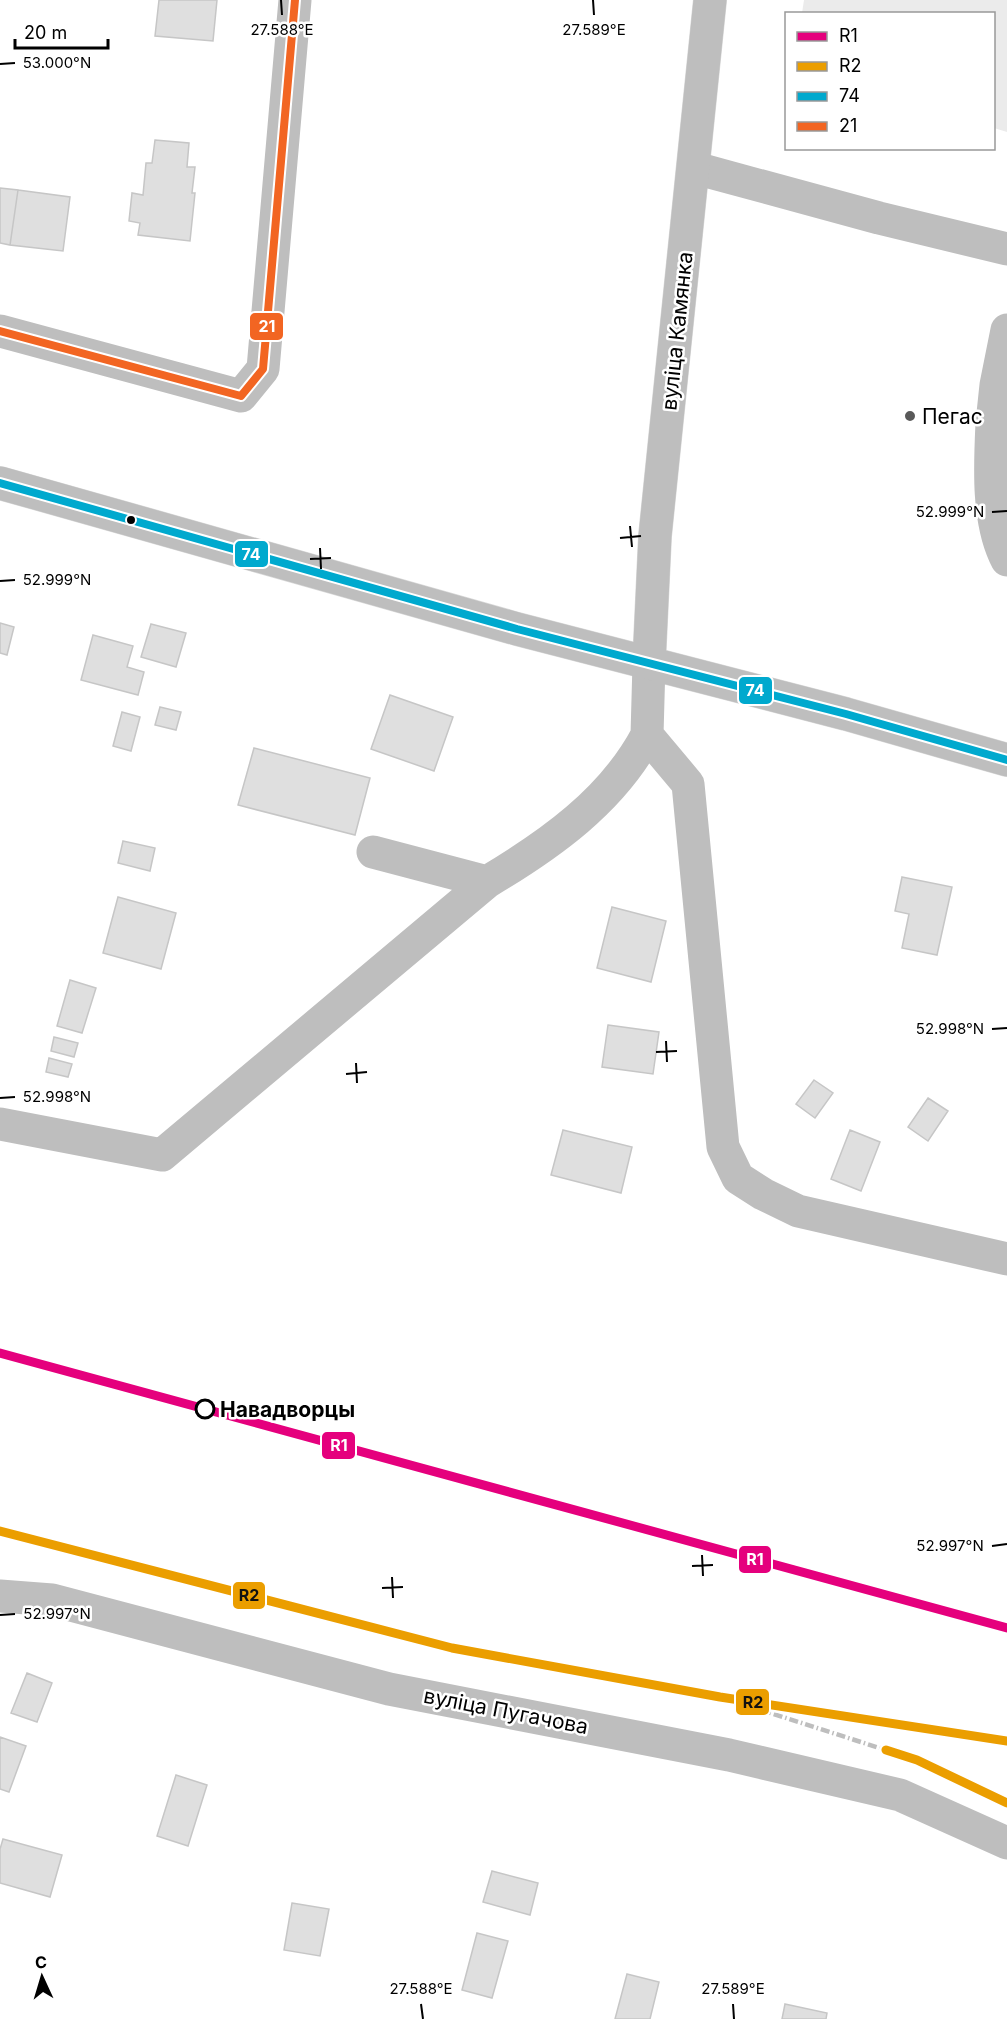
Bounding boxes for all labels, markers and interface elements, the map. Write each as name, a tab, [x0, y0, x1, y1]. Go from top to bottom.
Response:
scale bar	[15, 12, 108, 50]
legend	[785, 12, 995, 150]
text: 27.588°E	[250, 20, 314, 39]
text: 27.589°E	[562, 20, 626, 39]
text: 20 m	[24, 22, 67, 43]
text: R1	[839, 25, 858, 46]
text: 53.000°N	[23, 53, 91, 72]
text: R2	[839, 55, 862, 76]
text: 74	[839, 85, 860, 106]
text: 21	[839, 115, 857, 136]
street label: вуліца Камянка	[656, 250, 698, 412]
line badge: 21	[249, 312, 284, 341]
text: 21	[259, 316, 275, 336]
place label: Пегас	[922, 404, 983, 429]
marker: Пегас	[903, 409, 917, 423]
text: 52.999°N	[916, 502, 984, 521]
unlabelled marker	[125, 514, 137, 526]
line badge: 74	[234, 540, 269, 568]
text: 74	[241, 544, 261, 564]
text: 52.999°N	[23, 570, 91, 589]
line badge: 74	[738, 676, 773, 705]
text: 74	[745, 680, 765, 700]
text: 52.998°N	[916, 1019, 984, 1038]
text: 52.998°N	[23, 1087, 91, 1106]
place label: Навадворцы	[220, 1397, 355, 1422]
marker: Навадворцы	[195, 1399, 215, 1419]
line badge: R1	[321, 1431, 356, 1460]
text: R1	[330, 1435, 348, 1455]
text: 52.997°N	[916, 1536, 984, 1555]
line badge: R1	[738, 1545, 772, 1574]
text: R1	[746, 1549, 764, 1569]
line badge: R2	[232, 1581, 266, 1610]
text: R2	[239, 1585, 259, 1605]
text: 52.997°N	[23, 1604, 91, 1623]
street label: вуліца Пугачова	[422, 1683, 590, 1739]
line badge: R2	[735, 1688, 770, 1716]
text: R2	[743, 1692, 763, 1712]
north arrow	[12, 1947, 72, 2007]
text: С	[34, 1952, 48, 1972]
text: 27.588°E	[389, 1979, 453, 1998]
text: 27.589°E	[701, 1979, 765, 1998]

